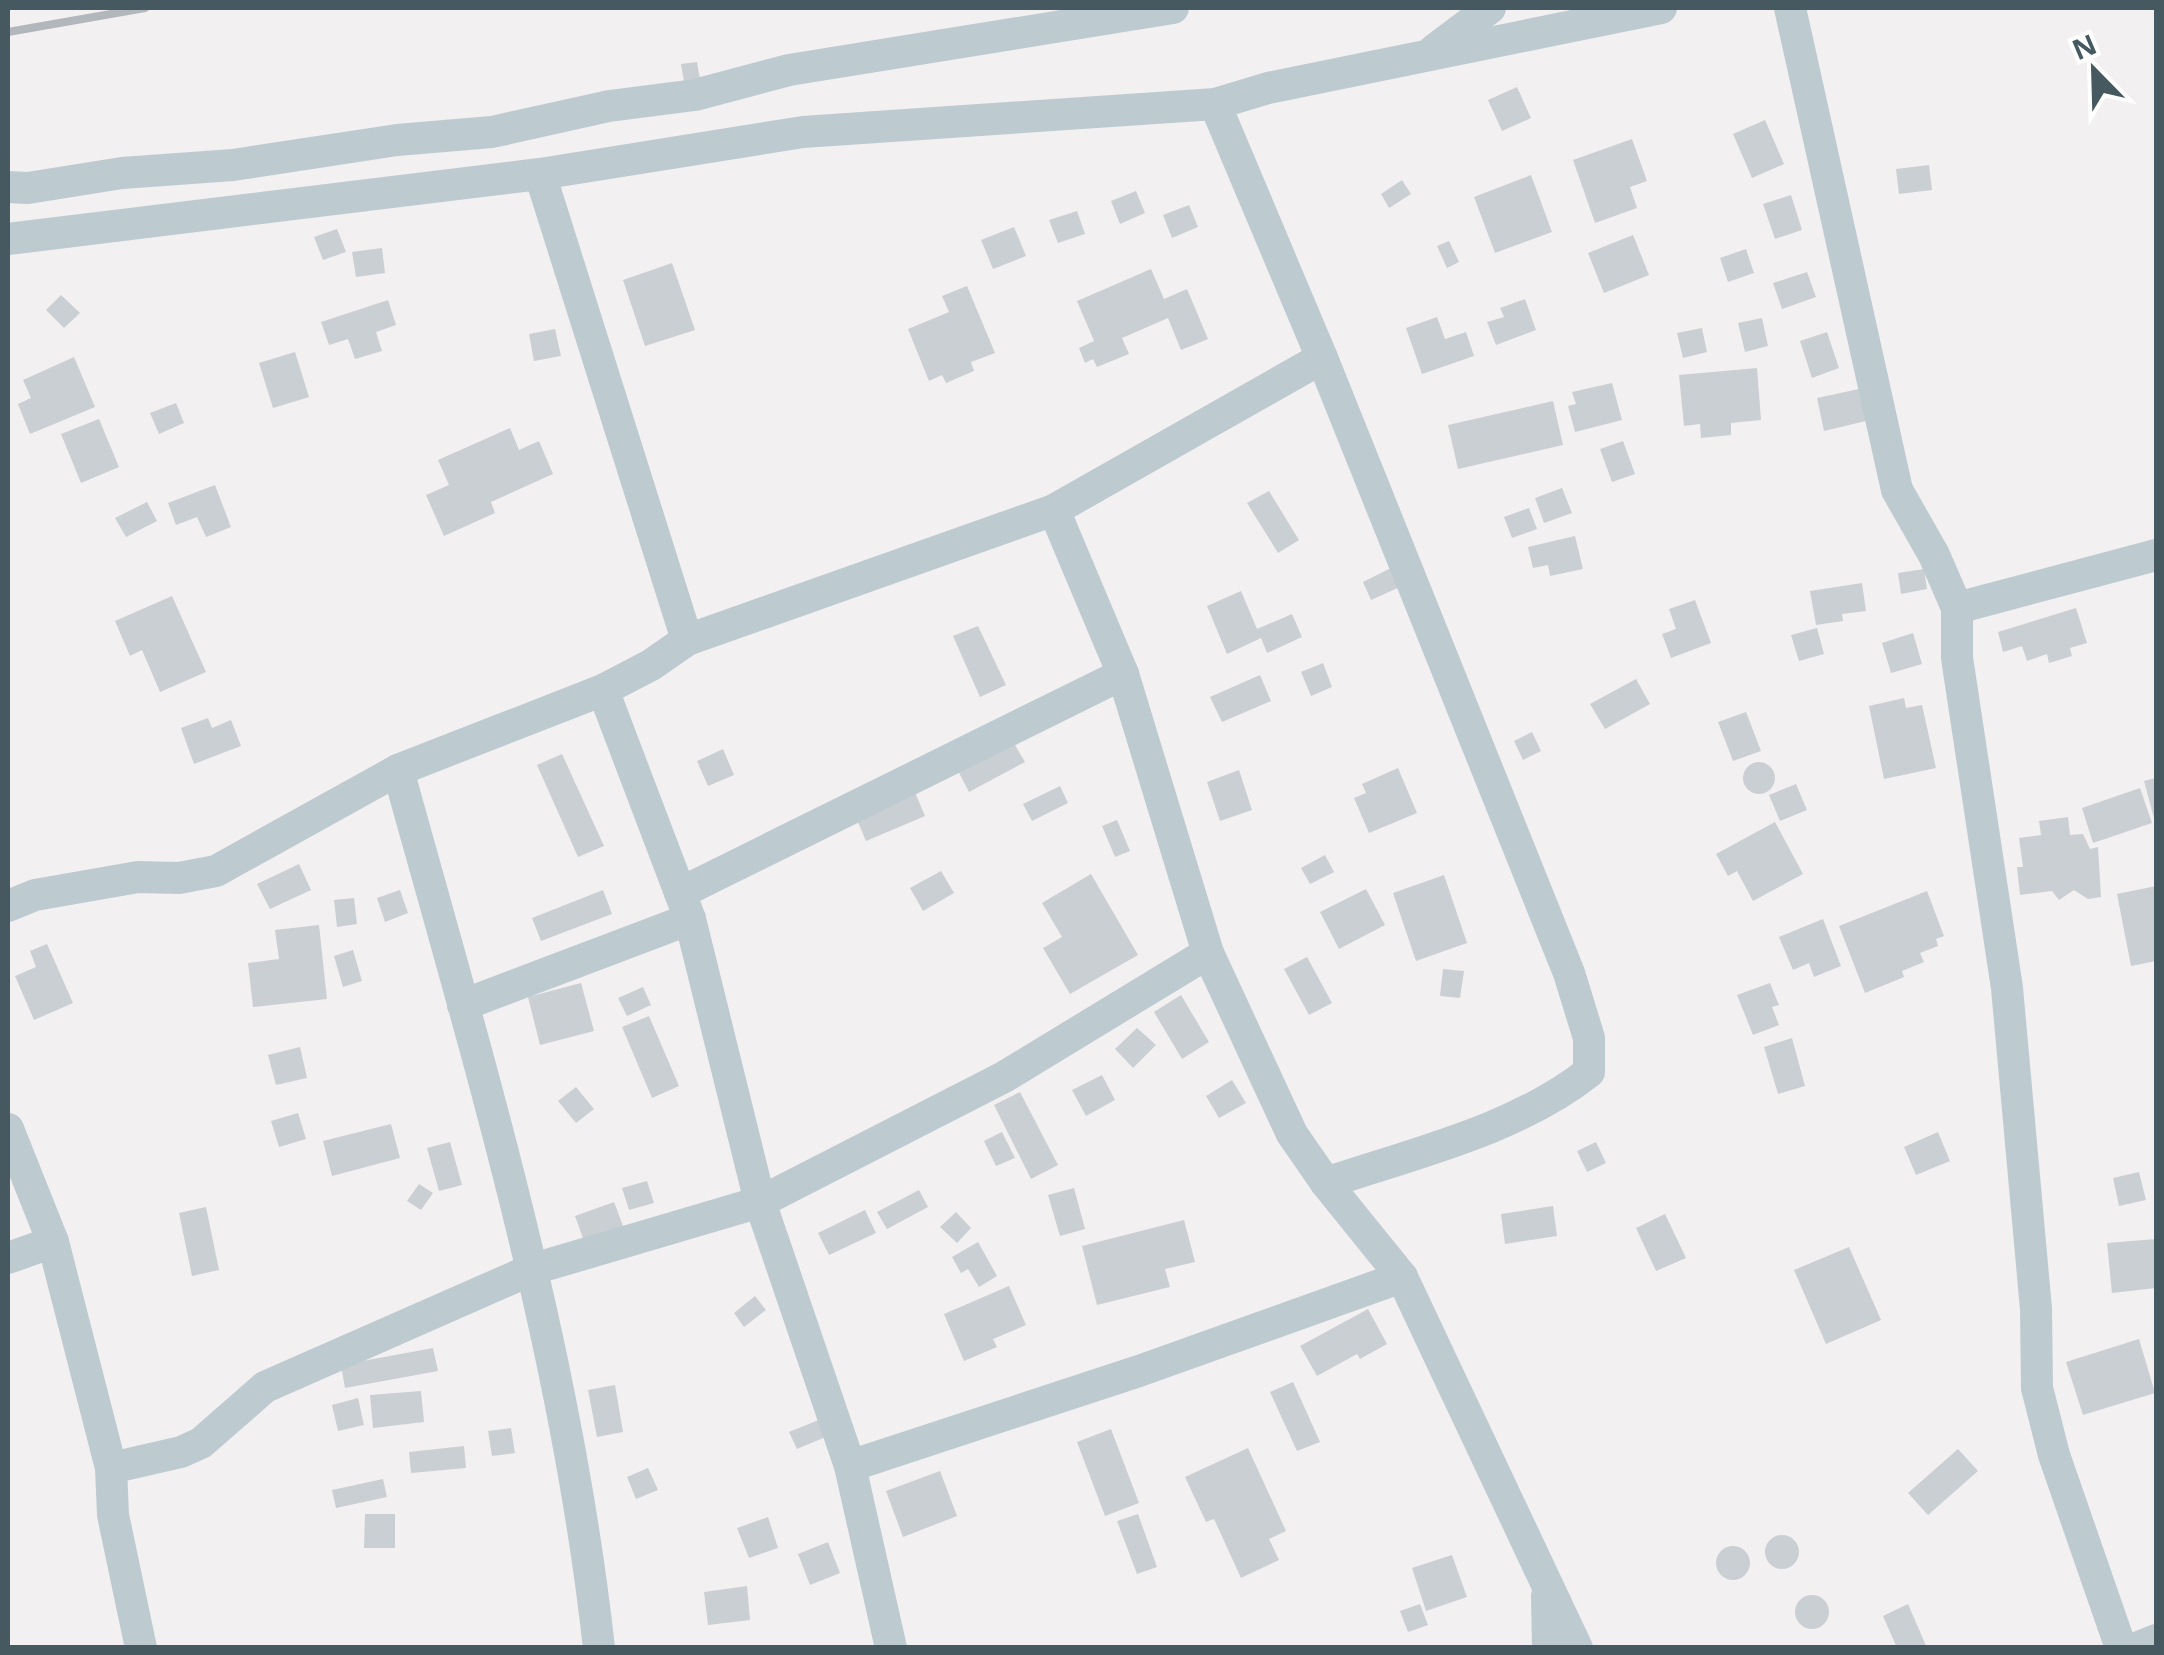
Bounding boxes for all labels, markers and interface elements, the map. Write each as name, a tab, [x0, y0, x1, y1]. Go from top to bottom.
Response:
north arrow	[2044, 20, 2144, 120]
text: N	[2066, 24, 2102, 68]

